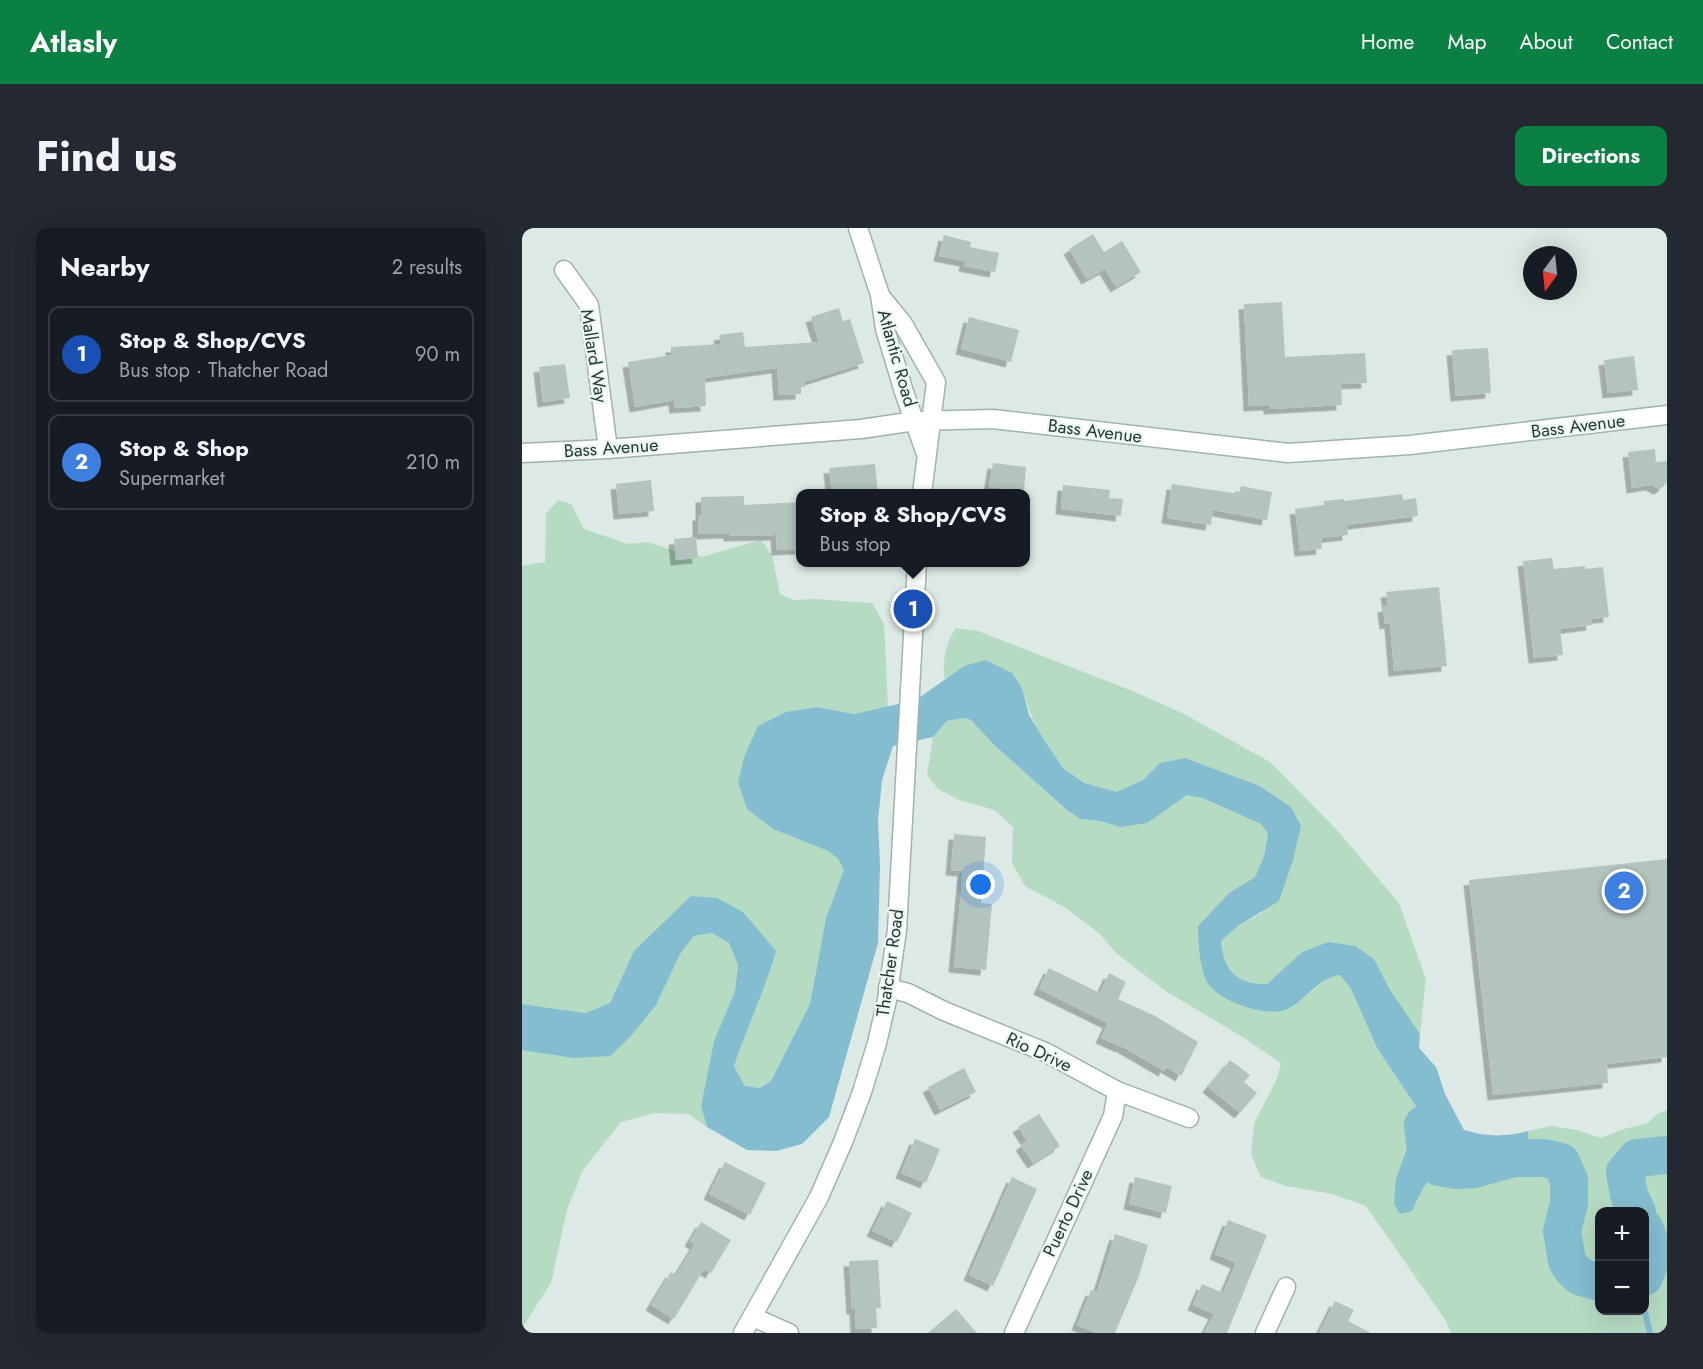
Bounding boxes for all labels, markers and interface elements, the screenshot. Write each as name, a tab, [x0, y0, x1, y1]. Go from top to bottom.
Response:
text: Atlasly	[30, 22, 117, 63]
text: Home	[1361, 27, 1414, 57]
text: Map	[1447, 27, 1487, 57]
text: About	[1520, 27, 1573, 57]
text: Contact	[1606, 27, 1673, 57]
text: Find us	[36, 126, 177, 187]
button: Directions	[1515, 126, 1667, 186]
north arrow	[1523, 246, 1577, 300]
text: Nearby	[60, 248, 149, 286]
text: 2 results	[392, 253, 462, 282]
street label: Atlantic Road	[871, 306, 923, 410]
street label: Mallard Way	[574, 307, 614, 405]
text: Stop & Shop/CVS	[119, 324, 306, 356]
text: 1	[76, 340, 87, 369]
text: 90 m	[415, 340, 460, 369]
text: Bus stop · Thatcher Road	[119, 356, 328, 385]
street label: Bass Avenue	[1529, 407, 1627, 445]
street label: Bass Avenue	[1046, 412, 1144, 450]
text: Stop & Shop	[119, 432, 249, 464]
street label: Bass Avenue	[563, 432, 659, 464]
text: 2	[75, 448, 88, 477]
text: 210 m	[406, 448, 460, 477]
text: Supermarket	[119, 464, 225, 493]
popup	[796, 489, 1030, 567]
text: Stop & Shop/CVS	[820, 498, 1006, 530]
text: Bus stop	[820, 530, 890, 559]
pin: 1	[894, 586, 932, 632]
pin: 2	[1604, 868, 1644, 914]
your location	[966, 870, 995, 899]
street label: Thatcher Road	[870, 907, 910, 1019]
street label: Rio Drive	[1002, 1025, 1076, 1079]
street label: Puerto Drive	[1036, 1165, 1100, 1261]
map controls	[1595, 1207, 1649, 1315]
button: +	[1595, 1207, 1649, 1261]
button: −	[1595, 1261, 1649, 1315]

